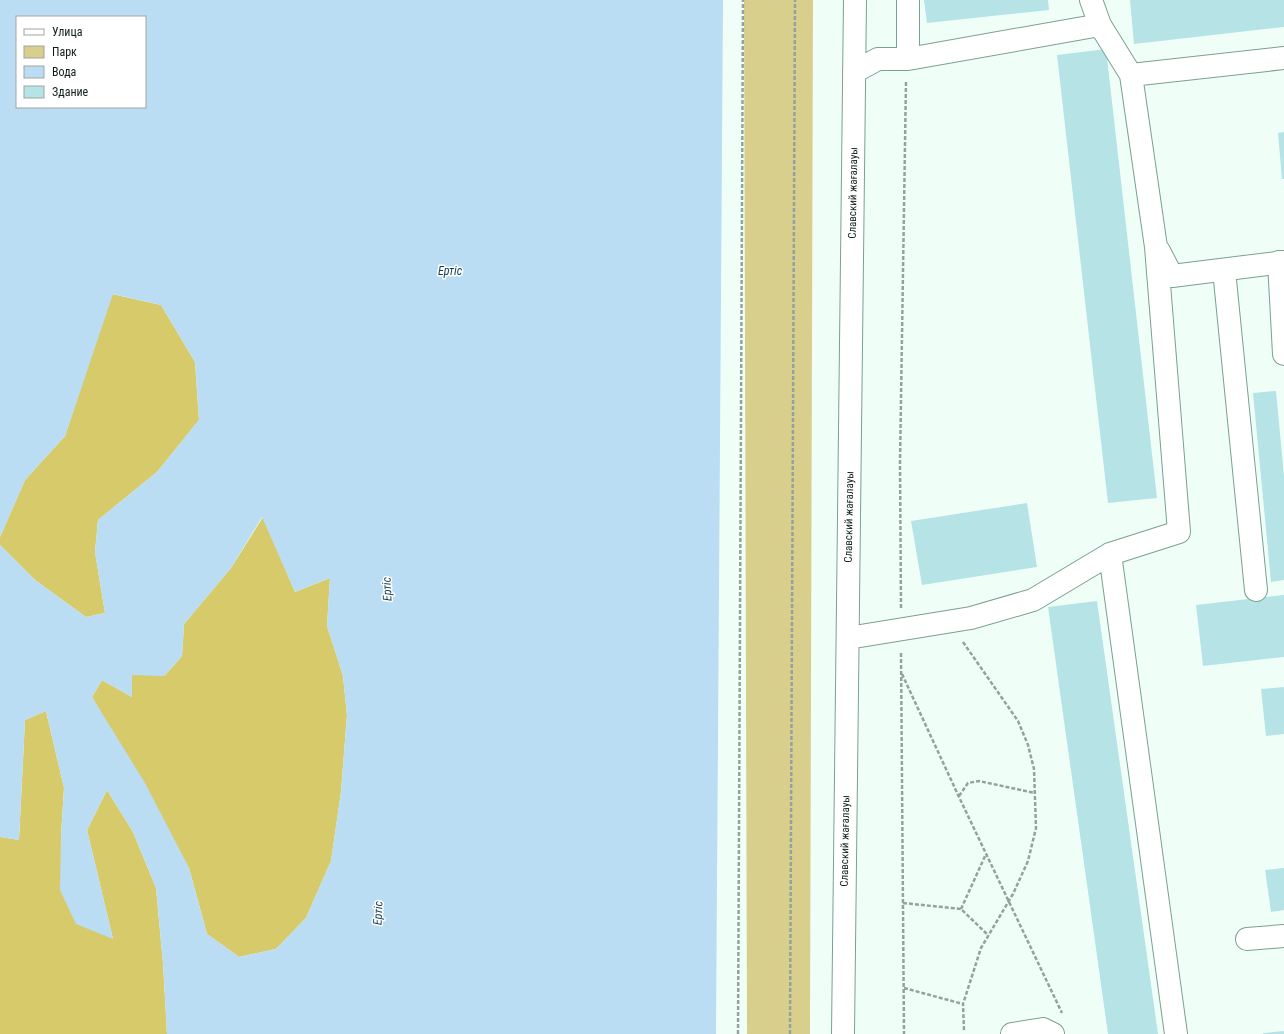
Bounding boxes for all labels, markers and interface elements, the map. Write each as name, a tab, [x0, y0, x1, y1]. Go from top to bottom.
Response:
legend	[16, 16, 146, 108]
text: Улица	[52, 25, 83, 39]
text: Парк	[52, 45, 77, 59]
text: Вода	[52, 65, 77, 79]
text: Здание	[52, 85, 89, 99]
street label: Славский жағалауы	[846, 147, 860, 239]
water label: Ертіс	[438, 264, 463, 278]
street label: Славский жағалауы	[842, 471, 856, 563]
water label: Ертіс	[380, 576, 394, 601]
street label: Славский жағалауы	[838, 795, 852, 887]
water label: Ертіс	[371, 900, 385, 925]

